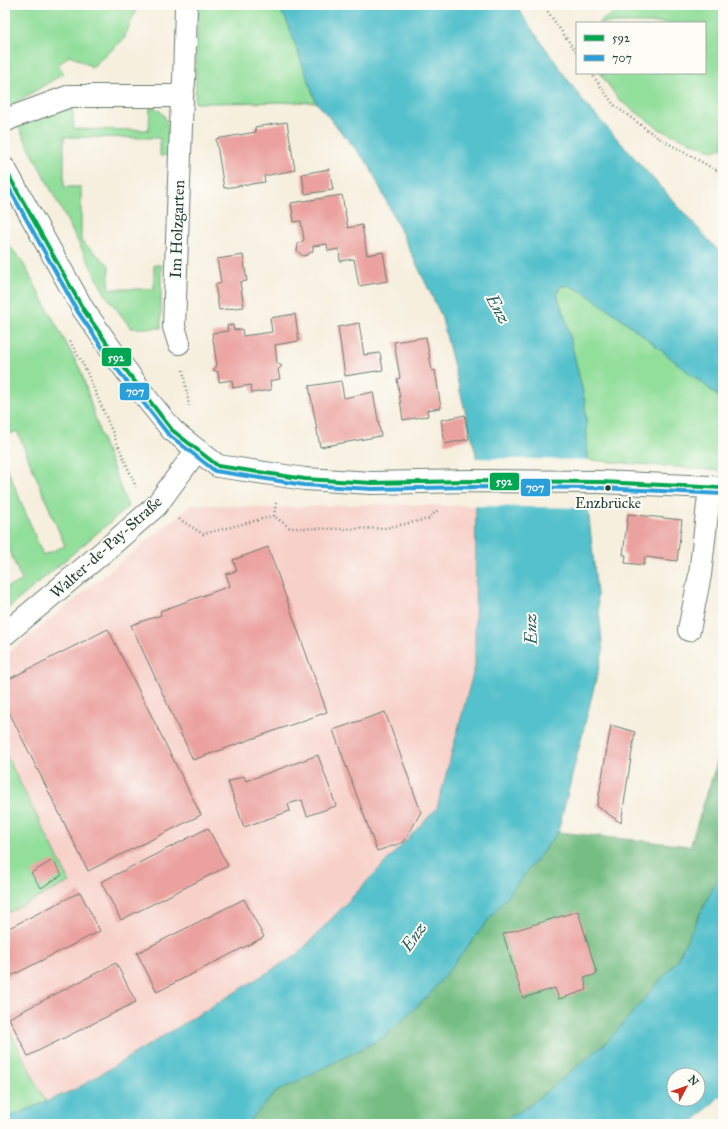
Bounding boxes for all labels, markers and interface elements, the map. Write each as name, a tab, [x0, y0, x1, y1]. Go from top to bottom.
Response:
legend	[576, 22, 706, 74]
text: 592	[612, 31, 630, 45]
text: 707	[612, 51, 632, 65]
street label: Im Holzgarten	[166, 179, 189, 279]
water label: Enz	[481, 290, 515, 328]
line badge: 592	[101, 347, 132, 367]
text: 592	[108, 351, 125, 365]
line badge: 707	[119, 382, 150, 401]
text: 707	[126, 385, 144, 398]
line badge: 592	[489, 472, 520, 491]
text: 592	[496, 475, 513, 489]
line badge: 707	[520, 478, 551, 497]
text: 707	[526, 481, 544, 494]
marker: Enzbrücke	[603, 483, 613, 493]
street label: Walter-de-Pay-Straße	[46, 492, 166, 602]
place label: Enzbrücke	[575, 494, 641, 512]
water label: Enz	[520, 613, 542, 646]
water label: Enz	[396, 918, 432, 957]
north arrow	[666, 1067, 706, 1107]
text: N	[685, 1073, 702, 1089]

